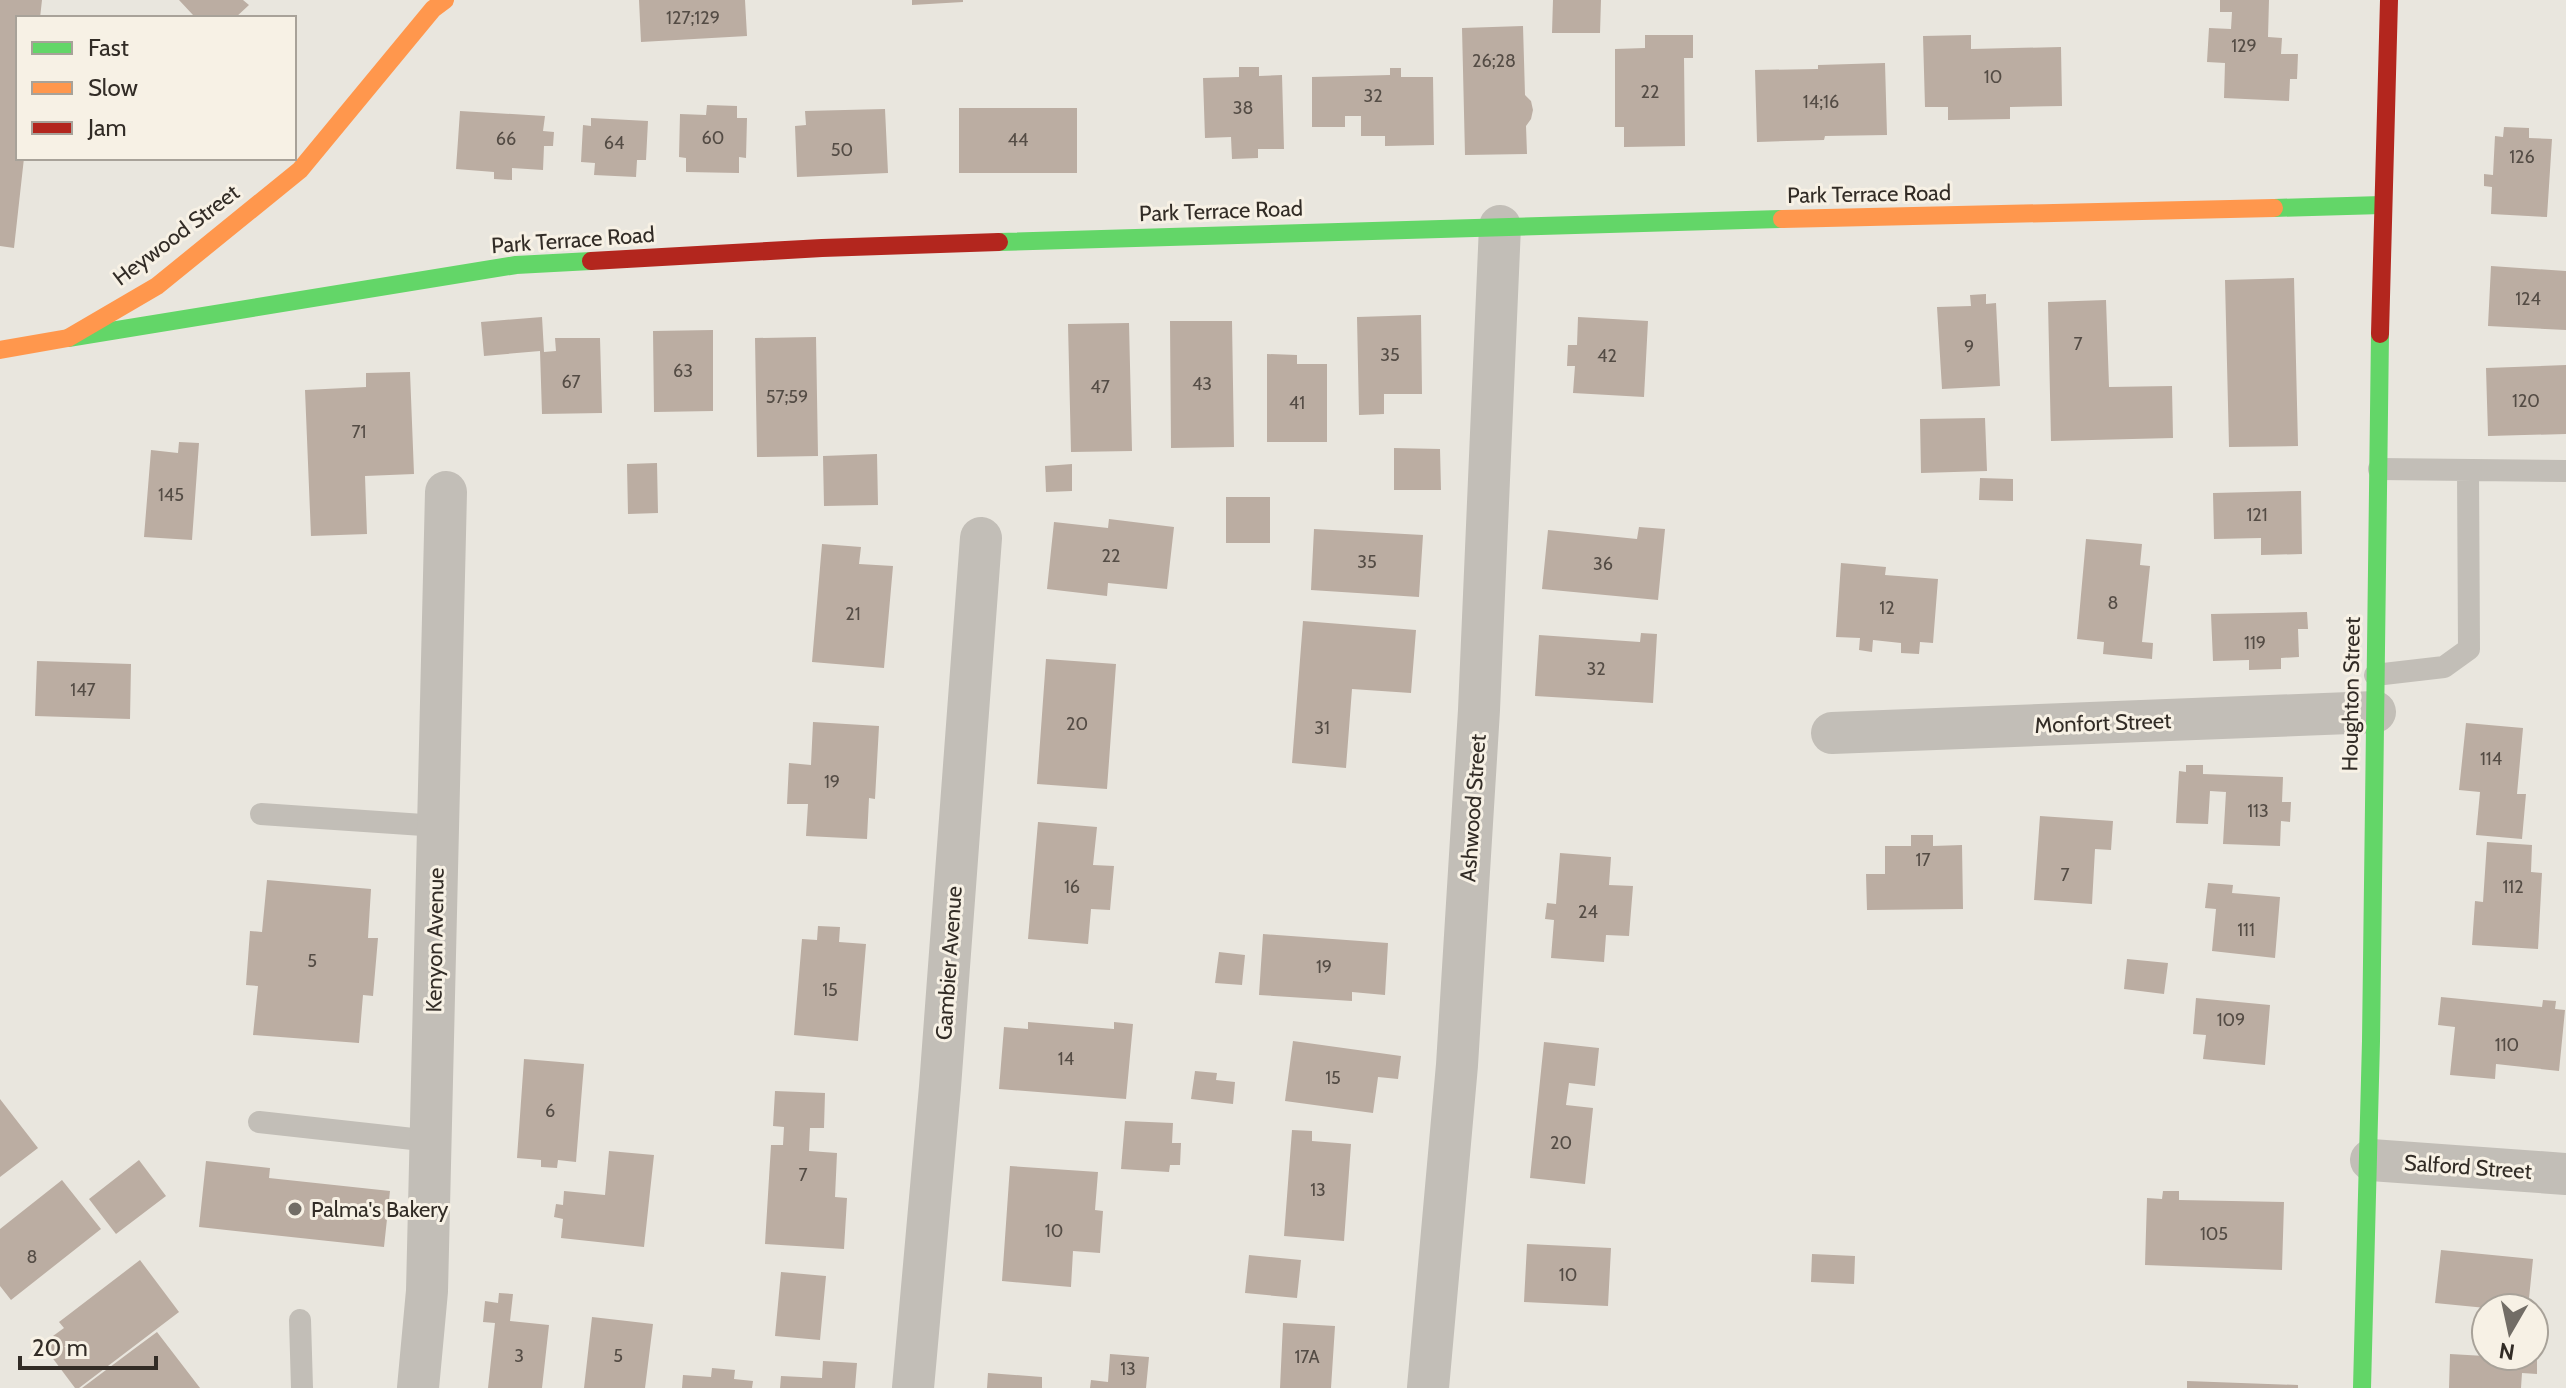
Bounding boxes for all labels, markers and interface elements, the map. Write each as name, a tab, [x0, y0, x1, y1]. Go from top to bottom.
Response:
house number: 127;129	[666, 7, 720, 29]
legend	[16, 16, 296, 160]
text: Fast	[88, 33, 129, 62]
house number: 129	[2231, 35, 2257, 57]
house number: 26;28	[1472, 50, 1516, 72]
house number: 10	[1984, 66, 2002, 88]
text: Slow	[88, 73, 138, 102]
house number: 22	[1641, 81, 1659, 103]
house number: 32	[1363, 85, 1383, 107]
house number: 14;16	[1803, 91, 1839, 113]
house number: 38	[1233, 97, 1253, 119]
text: Jam	[87, 113, 126, 142]
house number: 60	[702, 127, 724, 149]
house number: 66	[496, 128, 516, 150]
house number: 44	[1008, 129, 1028, 151]
house number: 64	[604, 132, 624, 154]
house number: 50	[831, 139, 853, 161]
house number: 126	[2509, 146, 2535, 168]
street label: Heywood Street	[107, 178, 245, 291]
street label: Park Terrace Road	[1787, 179, 1951, 209]
street label: Park Terrace Road	[1139, 195, 1303, 227]
street label: Park Terrace Road	[490, 221, 656, 259]
house number: 124	[2515, 288, 2541, 310]
house number: 7	[2073, 333, 2083, 355]
house number: 9	[1964, 336, 1974, 358]
house number: 35	[1380, 344, 1400, 366]
house number: 42	[1597, 345, 1617, 367]
house number: 63	[673, 360, 693, 382]
house number: 67	[561, 371, 581, 393]
house number: 43	[1192, 373, 1212, 395]
house number: 47	[1090, 376, 1110, 398]
house number: 57;59	[766, 386, 808, 408]
house number: 120	[2512, 390, 2540, 412]
house number: 41	[1289, 392, 1305, 414]
house number: 71	[352, 421, 366, 443]
house number: 145	[158, 484, 184, 506]
house number: 121	[2246, 504, 2268, 526]
house number: 22	[1102, 545, 1120, 567]
house number: 35	[1357, 551, 1377, 573]
house number: 36	[1593, 553, 1613, 575]
house number: 8	[2108, 592, 2118, 614]
house number: 12	[1879, 597, 1895, 619]
house number: 21	[845, 603, 861, 625]
street label: Houghton Street	[2336, 616, 2366, 772]
house number: 119	[2244, 632, 2266, 654]
house number: 32	[1586, 658, 1606, 680]
house number: 147	[70, 679, 96, 701]
street label: Monfort Street	[2034, 707, 2172, 739]
house number: 20	[1066, 713, 1088, 735]
house number: 31	[1314, 717, 1330, 739]
street label: Ashwood Street	[1454, 733, 1492, 883]
house number: 114	[2480, 748, 2502, 770]
house number: 19	[824, 771, 840, 793]
house number: 113	[2247, 800, 2269, 822]
house number: 17	[1916, 849, 1930, 871]
house number: 7	[2060, 864, 2070, 886]
street label: Kenyon Avenue	[420, 867, 450, 1013]
house number: 16	[1064, 876, 1080, 898]
house number: 112	[2502, 876, 2524, 898]
street label: Gambier Avenue	[930, 885, 968, 1041]
house number: 24	[1578, 901, 1598, 923]
house number: 111	[2237, 919, 2255, 941]
house number: 5	[307, 950, 317, 972]
house number: 19	[1316, 956, 1332, 978]
house number: 15	[822, 979, 838, 1001]
house number: 109	[2217, 1009, 2245, 1031]
house number: 110	[2495, 1034, 2519, 1056]
house number: 14	[1058, 1048, 1074, 1070]
house number: 15	[1325, 1067, 1341, 1089]
house number: 6	[545, 1100, 555, 1122]
house number: 20	[1550, 1132, 1572, 1154]
street label: Salford Street	[2403, 1149, 2533, 1185]
house number: 7	[798, 1164, 808, 1186]
house number: 13	[1310, 1179, 1326, 1201]
place label: Palma's Bakery	[311, 1196, 448, 1223]
marker: Palma's Bakery	[286, 1200, 304, 1218]
house number: 10	[1045, 1220, 1063, 1242]
house number: 105	[2200, 1223, 2228, 1245]
house number: 8	[27, 1246, 37, 1268]
house number: 10	[1559, 1264, 1577, 1286]
north arrow	[2470, 1292, 2550, 1372]
scale bar	[20, 1320, 156, 1370]
text: 20 m	[32, 1333, 88, 1362]
text: N	[2497, 1337, 2517, 1366]
house number: 3	[514, 1345, 524, 1367]
house number: 5	[613, 1345, 623, 1367]
house number: 17A	[1294, 1346, 1320, 1368]
house number: 13	[1120, 1358, 1136, 1380]

